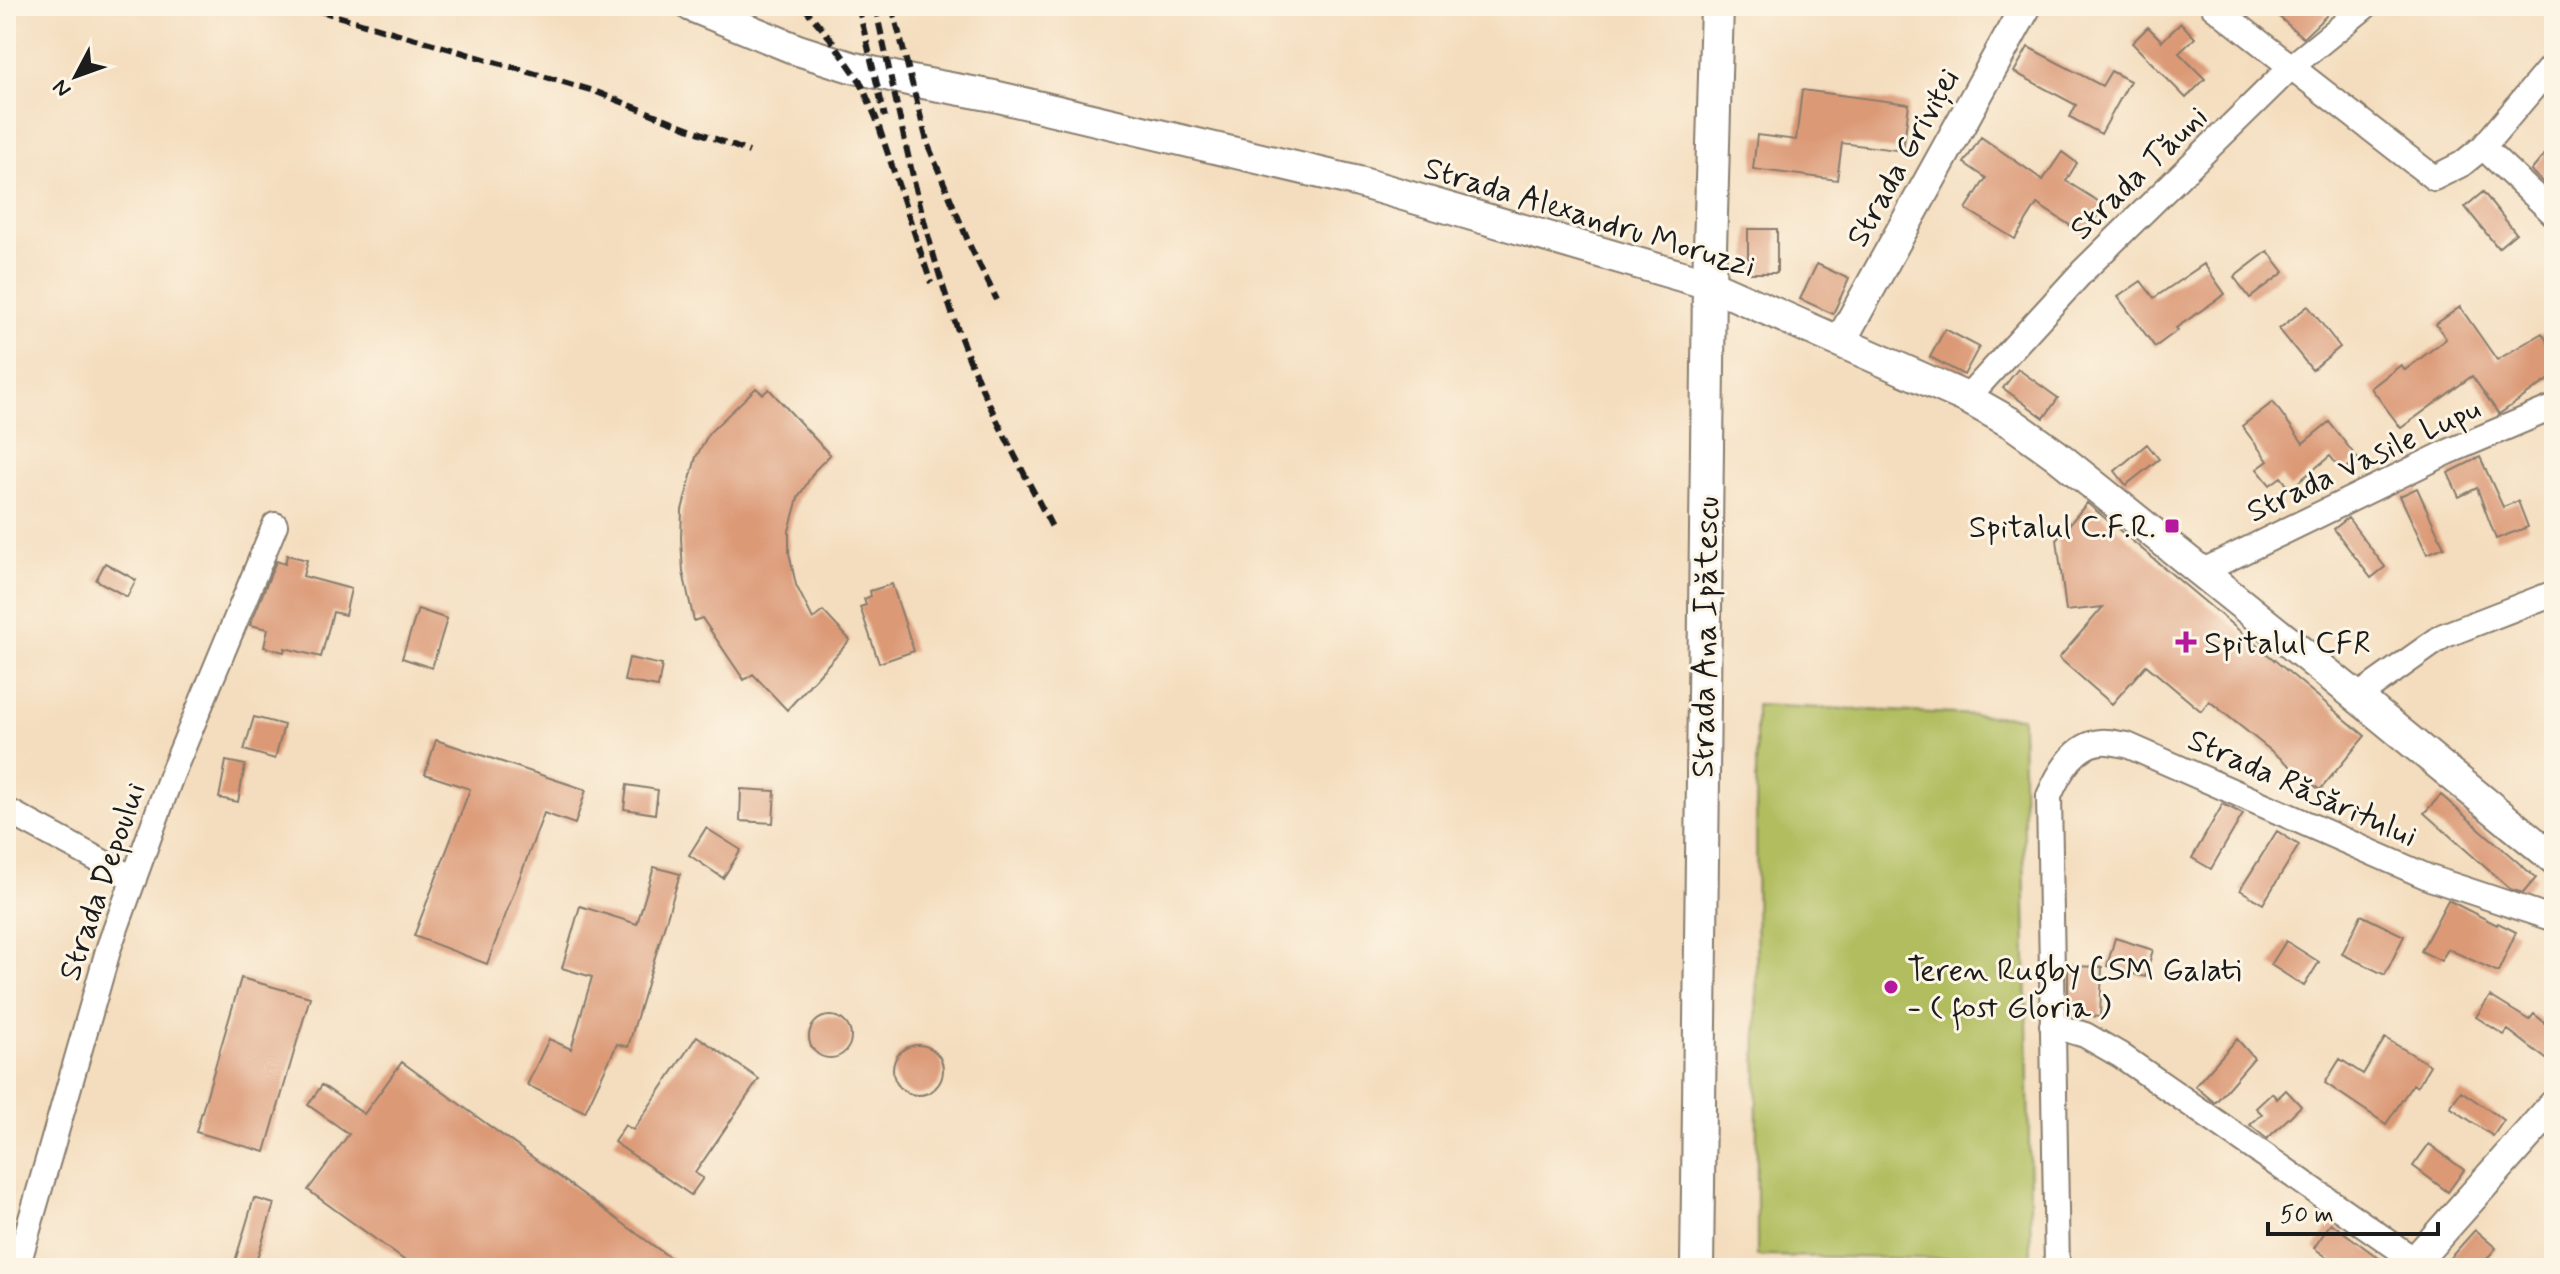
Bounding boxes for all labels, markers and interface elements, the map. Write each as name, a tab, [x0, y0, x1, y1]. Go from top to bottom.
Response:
north arrow	[36, 36, 116, 116]
street label: Strada Griviței	[1837, 61, 1970, 255]
text: N	[47, 73, 78, 103]
street label: Strada Tăuni	[2061, 97, 2218, 250]
street label: Strada Alexandru Moruzzi	[1418, 147, 1760, 288]
street label: Strada Vasile Lupu	[2240, 388, 2487, 533]
street label: Strada Ana Ipătescu	[1683, 496, 1729, 778]
place label: Spitalul C.F.R.	[1969, 507, 2156, 549]
marker: Spitalul C.F.R.	[2163, 517, 2181, 535]
place label: Spitalul CFR	[2204, 623, 2371, 665]
marker: Spitalul CFR	[2175, 631, 2197, 653]
street label: Strada Răsăritului	[2181, 719, 2423, 858]
street label: Strada Depoului	[49, 777, 156, 986]
place label: Teren Rugby CSM Galati - ( fost Gloria )	[1907, 950, 2241, 1031]
marker: Teren Rugby CSM Galati - ( fost Gloria )	[1882, 978, 1900, 996]
scale bar	[2268, 1186, 2438, 1236]
text: 50 m	[2280, 1200, 2334, 1231]

